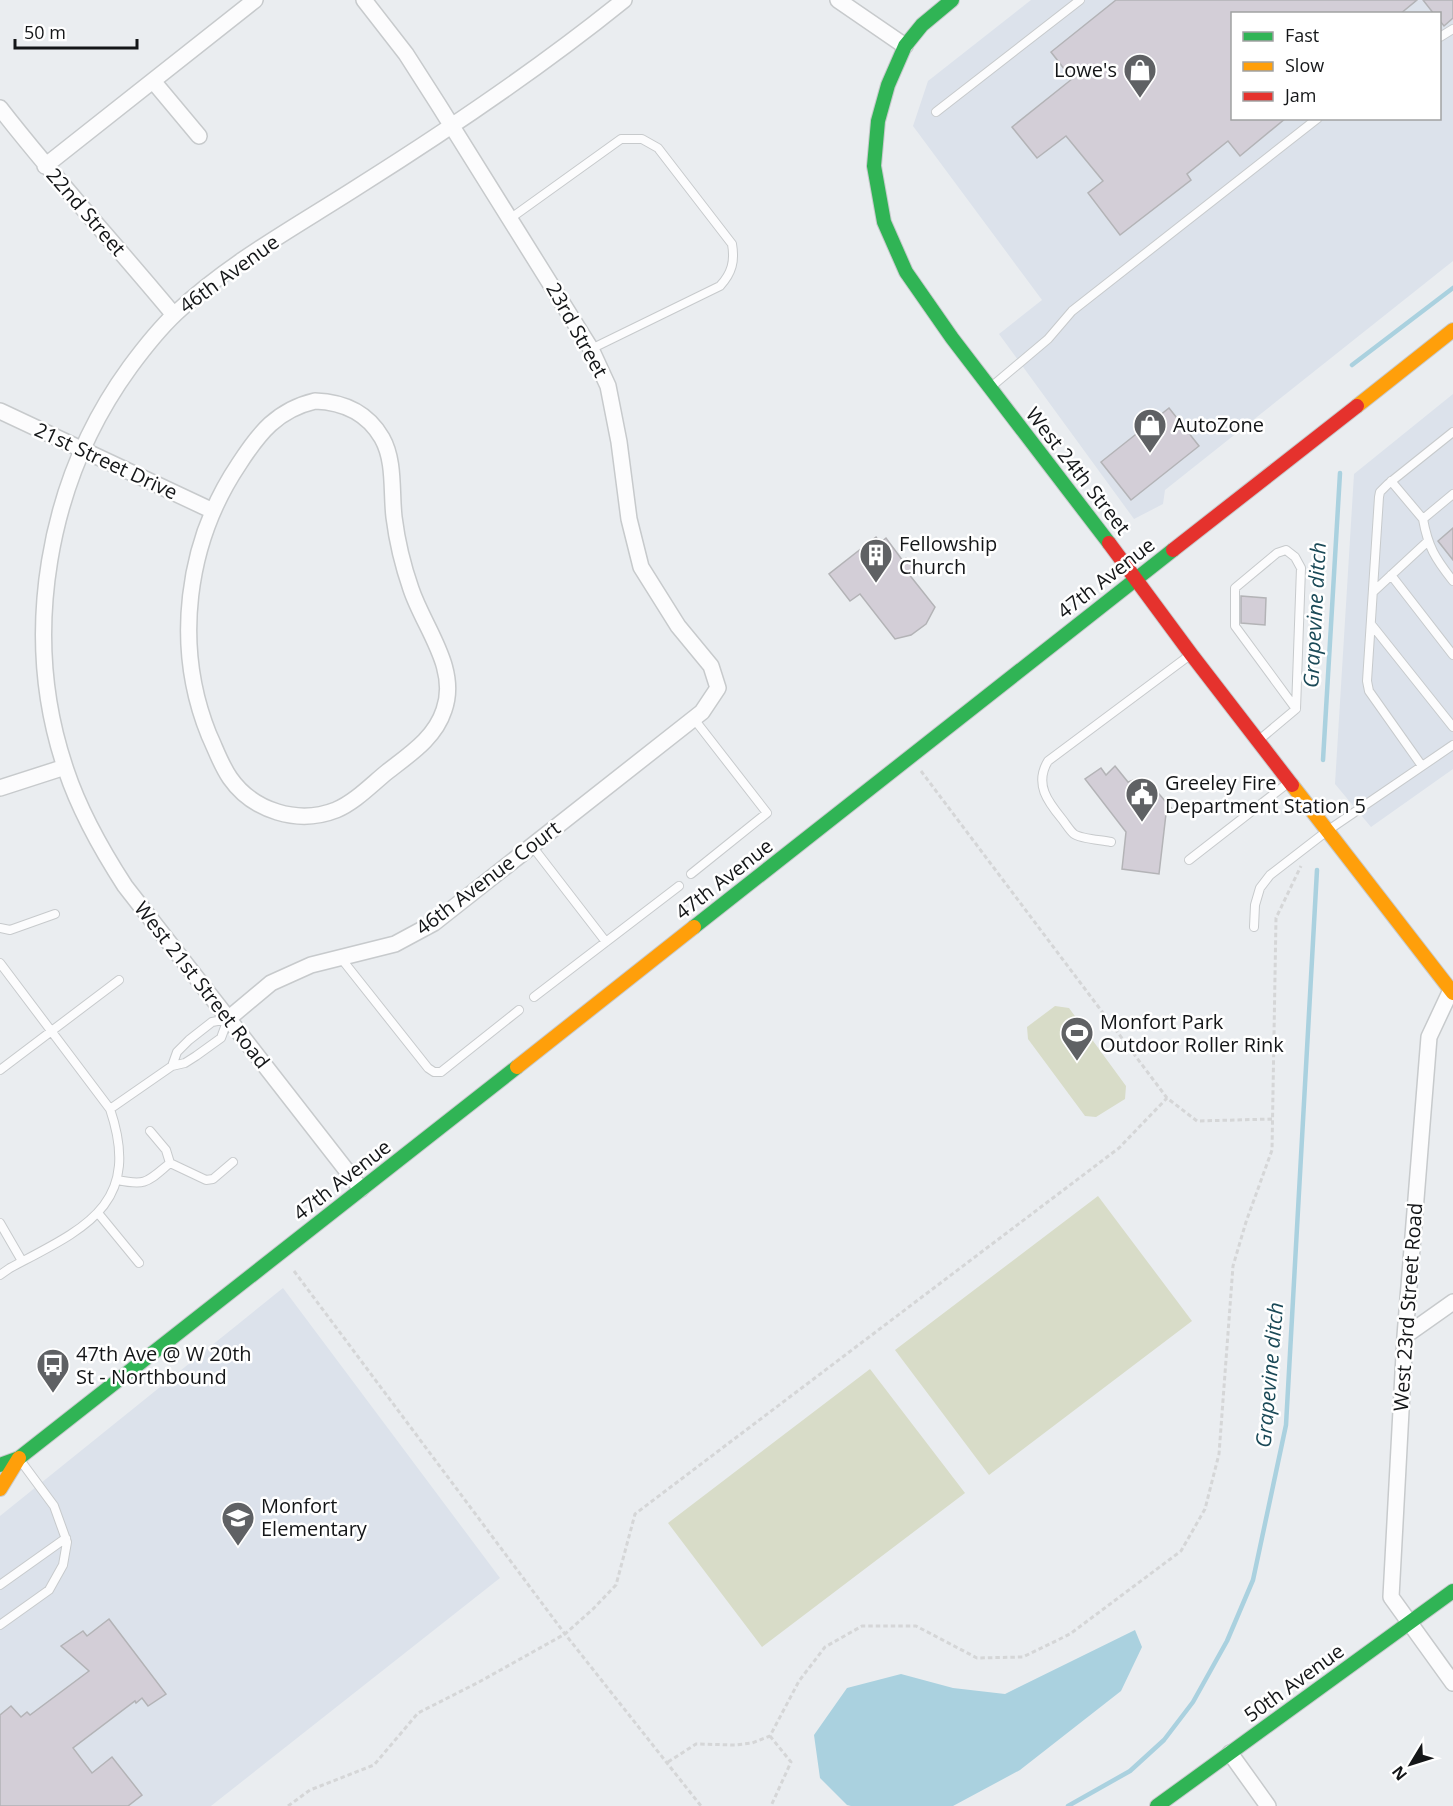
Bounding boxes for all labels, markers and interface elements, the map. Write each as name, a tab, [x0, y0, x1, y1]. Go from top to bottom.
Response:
scale bar	[15, 12, 136, 50]
legend	[1231, 12, 1441, 120]
text: 50 m	[24, 20, 66, 44]
text: Fast	[1285, 23, 1319, 47]
shop icon: Lowe's	[1122, 52, 1158, 99]
text: Slow	[1285, 53, 1324, 77]
place label: Lowe's	[1054, 56, 1117, 83]
text: Jam	[1283, 83, 1317, 107]
street label: 22nd Street	[41, 162, 132, 261]
street label: 46th Avenue	[173, 228, 284, 319]
street label: 23rd Street	[540, 278, 615, 382]
street label: West 24th Street	[1020, 401, 1137, 540]
shop icon: AutoZone	[1132, 407, 1168, 454]
place label: AutoZone	[1173, 411, 1264, 438]
street label: 21st Street Drive	[30, 416, 182, 505]
place label: Fellowship Church	[899, 530, 997, 580]
street label: 47th Avenue	[1051, 531, 1160, 624]
building icon: Fellowship Church	[858, 537, 894, 584]
water label: Grapevine ditch	[1296, 541, 1332, 689]
place label: Greeley Fire Department Station 5	[1165, 769, 1366, 819]
public building icon: Greeley Fire Department Station 5	[1124, 776, 1160, 823]
street label: 46th Avenue Court	[410, 814, 565, 941]
street label: 47th Avenue	[669, 832, 778, 925]
street label: West 21st Street Road	[129, 896, 276, 1074]
place label: Monfort Park Outdoor Roller Rink	[1100, 1008, 1284, 1058]
sports icon: Monfort Park Outdoor Roller Rink	[1059, 1015, 1095, 1062]
street label: 47th Avenue	[287, 1133, 396, 1226]
street label: West 23rd Street Road	[1387, 1202, 1428, 1412]
water label: Grapevine ditch	[1249, 1301, 1289, 1449]
place label: 47th Ave @ W 20th St - Northbound	[76, 1340, 252, 1390]
bus stop icon: 47th Ave @ W 20th St - Northbound	[35, 1347, 71, 1394]
place label: Monfort Elementary	[261, 1492, 368, 1542]
school or university icon: Monfort Elementary	[220, 1500, 256, 1547]
street label: 50th Avenue	[1238, 1637, 1349, 1728]
north arrow	[1381, 1734, 1441, 1794]
text: N	[1387, 1761, 1412, 1785]

